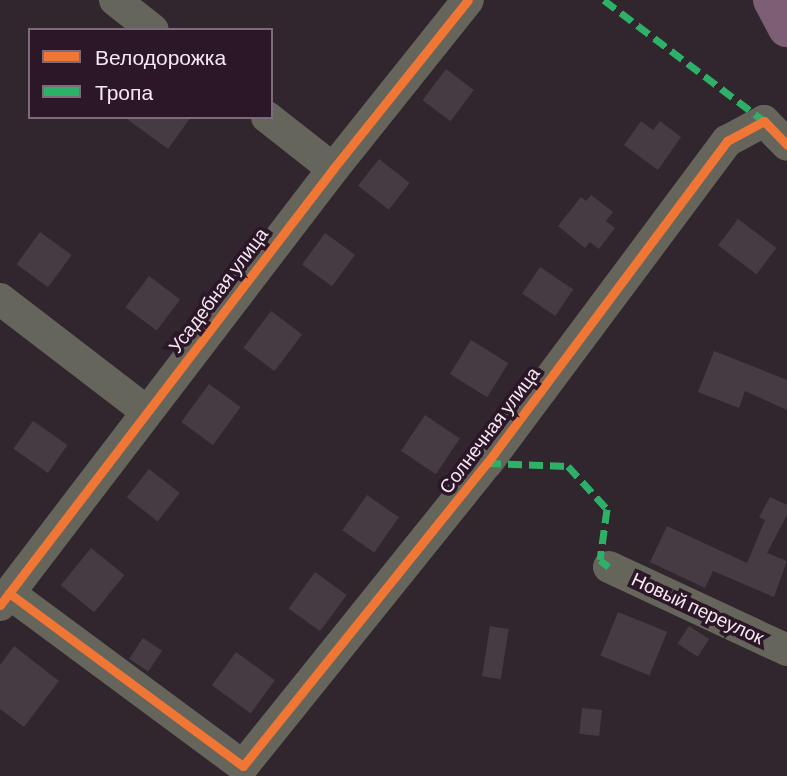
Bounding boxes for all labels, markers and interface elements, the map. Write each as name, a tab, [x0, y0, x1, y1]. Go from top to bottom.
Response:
legend	[28, 28, 273, 119]
text: Велодорожка	[95, 44, 226, 69]
text: Тропа	[95, 79, 153, 104]
street label: Усадебная улица	[164, 223, 272, 357]
street label: Солнечная улица	[434, 362, 544, 498]
street label: Новый переулок	[628, 567, 768, 649]

